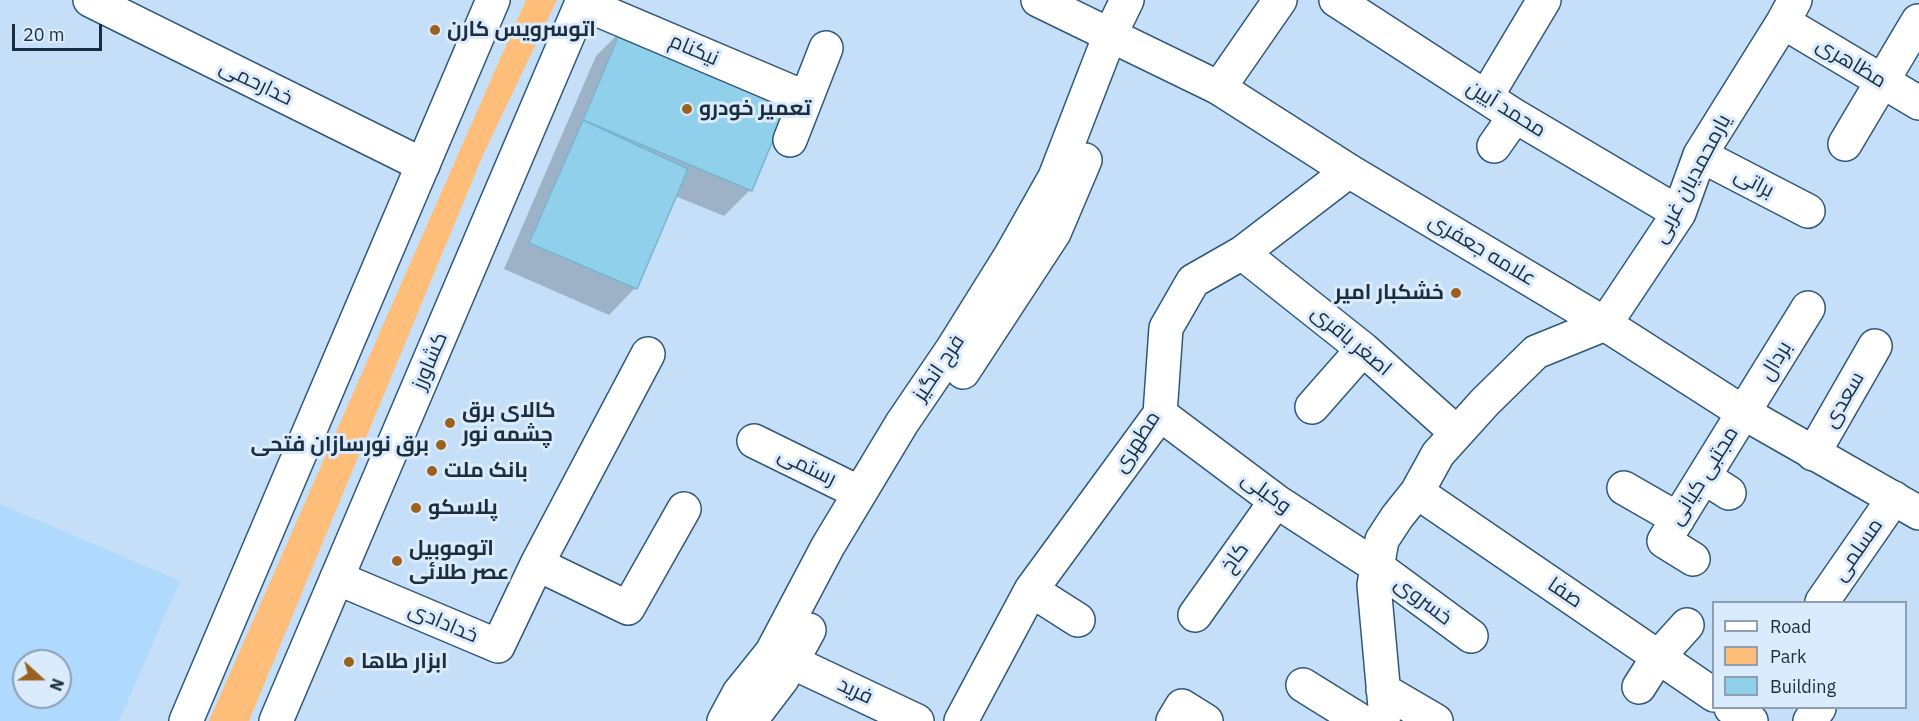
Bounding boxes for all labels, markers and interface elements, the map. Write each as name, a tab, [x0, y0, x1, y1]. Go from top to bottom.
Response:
scale bar	[15, 12, 105, 50]
place label: اتوسرویس کارن	[447, 17, 596, 43]
text: 20 m	[23, 23, 65, 46]
marker: اتوسرویس کارن	[428, 23, 442, 37]
street label: نیکنام	[666, 28, 722, 72]
street label: مظاهری	[1811, 32, 1891, 94]
street label: خدارحمی	[215, 54, 297, 112]
street label: محمد آیین	[1462, 75, 1550, 143]
place label: تعمیر خودرو	[699, 96, 811, 122]
marker: تعمیر خودرو	[680, 102, 694, 116]
street label: یارمحمدیان غربی	[1647, 110, 1737, 248]
street label: براتی	[1730, 162, 1778, 204]
street label: علامه جعفری	[1424, 208, 1540, 292]
place label: خشکبار امیر	[1335, 280, 1444, 306]
marker: خشکبار امیر	[1449, 286, 1463, 300]
street label: اصغر باقری	[1306, 300, 1396, 382]
street label: کشاورز	[407, 329, 453, 393]
street label: فرح انگیز	[908, 330, 970, 406]
street label: بردال	[1754, 337, 1798, 385]
street label: سعدی	[1818, 367, 1870, 433]
place label: کالای برق چشمه نور	[462, 398, 556, 448]
street label: مطهری	[1108, 407, 1166, 477]
marker: کالای برق چشمه نور	[443, 416, 457, 430]
street label: مجتبی کیانی	[1664, 422, 1744, 530]
place label: برق نورسازان فتحی	[251, 432, 429, 458]
marker: برق نورسازان فتحی	[434, 438, 448, 452]
street label: رستمی	[774, 442, 840, 492]
place label: بانک ملت	[444, 458, 528, 484]
marker: بانک ملت	[425, 464, 439, 478]
street label: وکیلی	[1236, 466, 1296, 520]
place label: پلاسکو	[428, 495, 498, 521]
marker: پلاسکو	[409, 501, 423, 515]
street label: مسلمی	[1827, 514, 1889, 586]
place label: اتوموبیل عصر طلائی	[409, 536, 509, 586]
street label: کاخ	[1216, 538, 1254, 578]
marker: اتوموبیل عصر طلائی	[390, 554, 404, 568]
street label: خسروی	[1389, 571, 1457, 631]
street label: صفا	[1543, 572, 1587, 614]
street label: خدادادی	[404, 597, 482, 649]
legend	[1712, 601, 1907, 709]
text: Road	[1770, 615, 1811, 638]
text: Park	[1770, 645, 1806, 668]
north arrow	[12, 649, 72, 709]
place label: ابزار طاها	[361, 649, 448, 675]
marker: ابزار طاها	[342, 655, 356, 669]
street label: فرید	[833, 672, 877, 710]
text: Building	[1770, 675, 1836, 698]
text: N	[46, 676, 68, 694]

